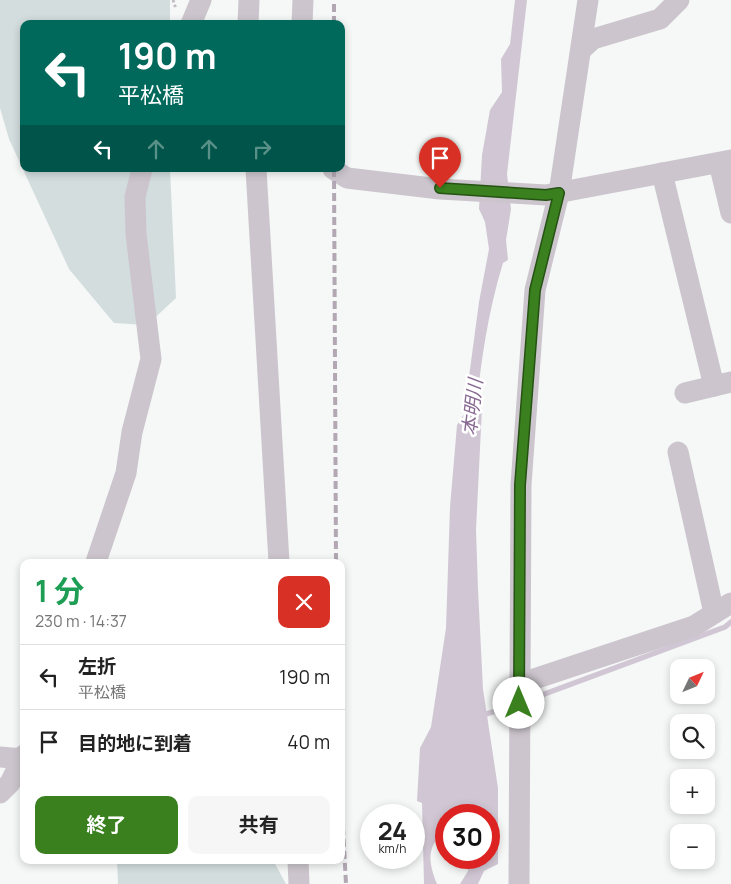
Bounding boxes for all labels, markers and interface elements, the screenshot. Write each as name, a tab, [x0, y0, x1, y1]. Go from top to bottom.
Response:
text: 190 m	[118, 32, 217, 80]
icon: left	[35, 40, 100, 105]
text: 平松橋	[118, 80, 184, 110]
icon: left	[89, 135, 117, 163]
icon: ahead	[142, 135, 170, 163]
icon: ahead	[195, 135, 223, 163]
icon: right	[248, 135, 276, 163]
pin	[419, 137, 461, 188]
icon: arrive	[426, 144, 454, 172]
water label: 本明川	[456, 375, 489, 437]
text: 1 分	[35, 570, 84, 611]
button: close	[278, 576, 330, 628]
text: 230 m · 14:37	[35, 610, 127, 632]
text: 左折	[78, 653, 116, 679]
north arrow	[670, 659, 715, 704]
map controls	[670, 659, 715, 869]
icon: left	[35, 663, 63, 691]
text: 190 m	[279, 664, 330, 690]
position arrow	[492, 676, 544, 728]
text: 平松橋	[78, 681, 126, 703]
button: search	[670, 714, 715, 759]
icon: arrive	[35, 728, 63, 756]
text: 40 m	[287, 729, 330, 755]
text: 目的地に到着	[78, 730, 192, 756]
button: +	[670, 769, 715, 814]
button: 終了	[35, 796, 178, 854]
button: 共有	[188, 796, 330, 854]
speed limit sign: 30	[435, 804, 500, 869]
text: 24	[378, 813, 407, 848]
button: −	[670, 824, 715, 869]
text: km/h	[379, 840, 406, 857]

